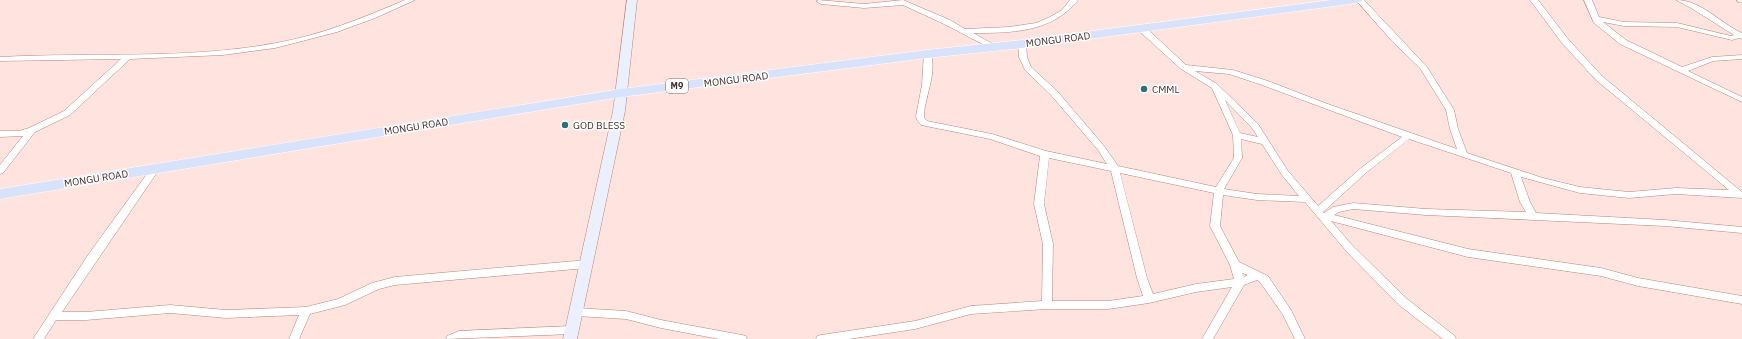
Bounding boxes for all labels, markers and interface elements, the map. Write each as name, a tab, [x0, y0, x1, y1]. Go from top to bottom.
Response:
street label: MONGU ROAD	[1025, 29, 1091, 50]
street label: MONGU ROAD	[703, 69, 769, 90]
road number: M9	[666, 79, 688, 93]
place label: CMML	[1152, 83, 1179, 96]
marker: CMML	[1139, 84, 1149, 94]
street label: MONGU ROAD	[383, 115, 449, 138]
place label: GOD BLESS	[573, 119, 625, 132]
marker: GOD BLESS	[560, 120, 570, 130]
street label: MONGU ROAD	[63, 167, 129, 190]

